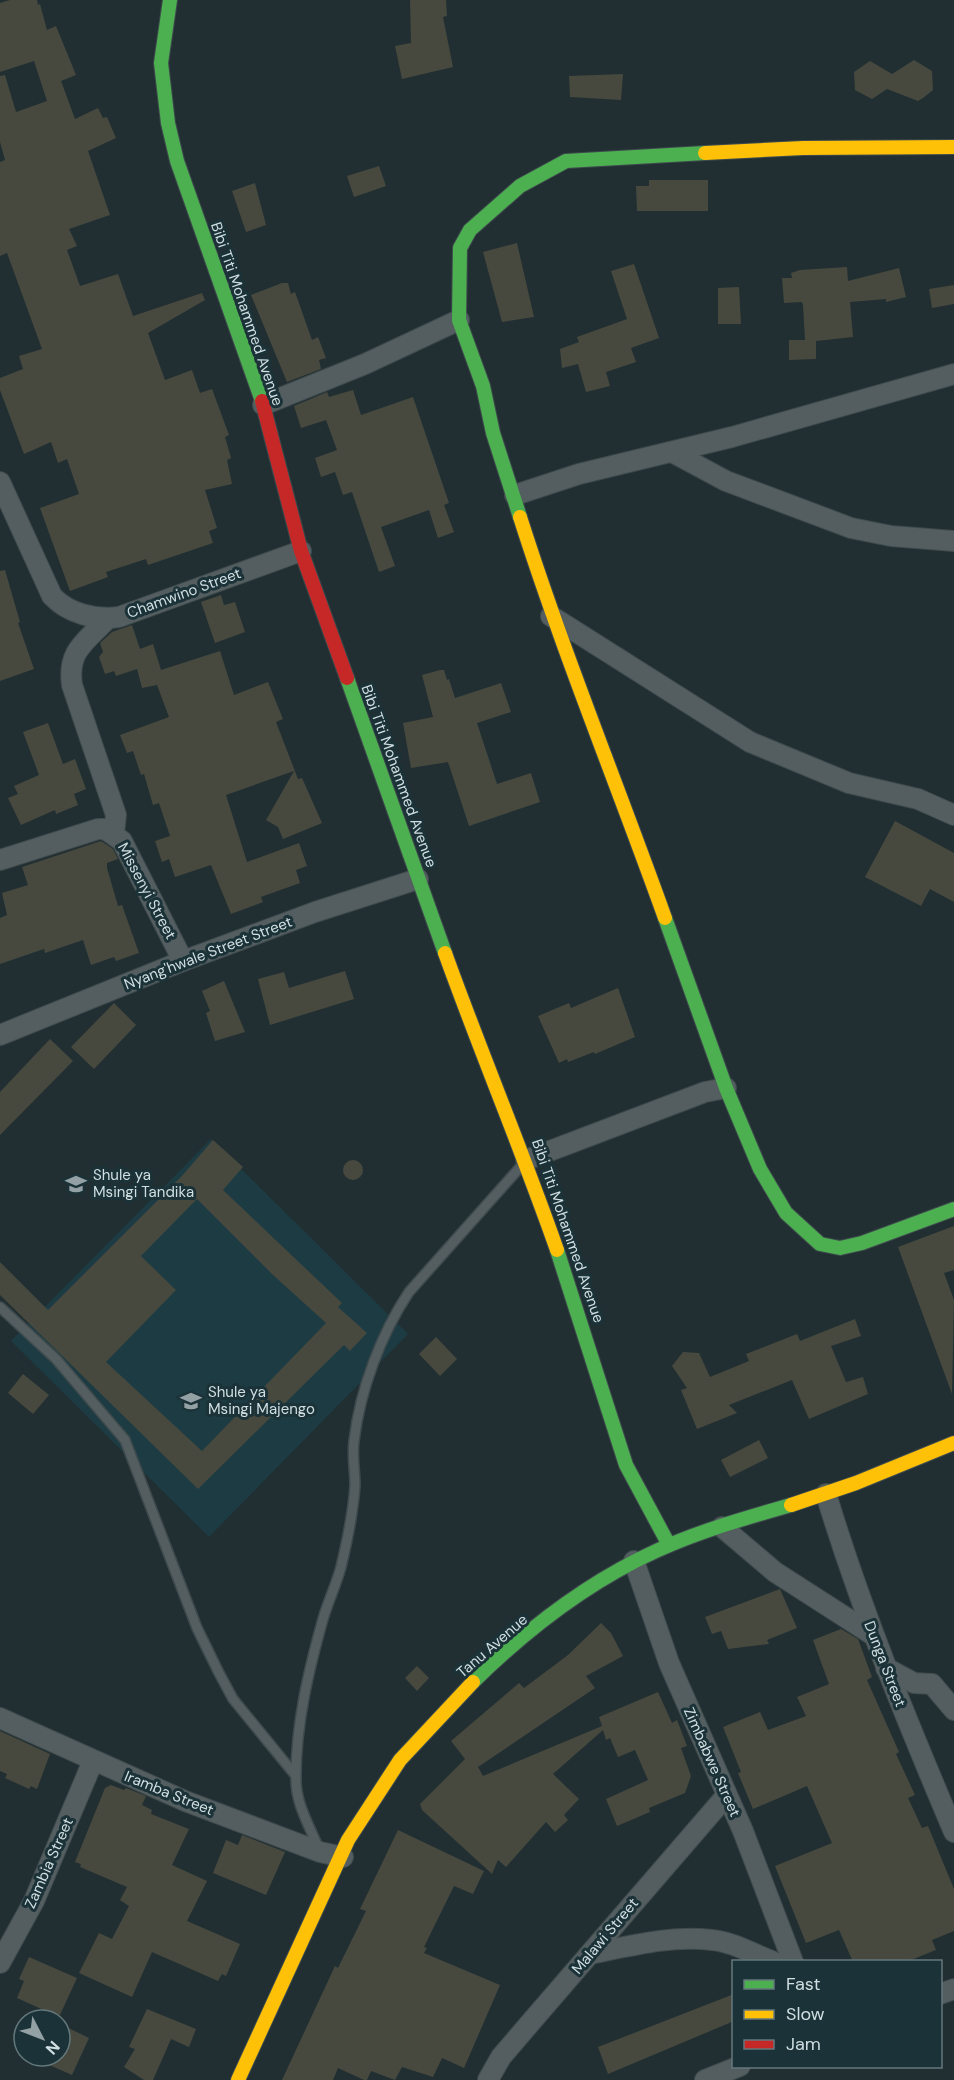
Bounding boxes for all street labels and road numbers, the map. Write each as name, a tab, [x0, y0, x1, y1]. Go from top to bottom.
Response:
street label: Bibi Titi Mohammed Avenue	[206, 219, 288, 409]
street label: Chamwino Street	[124, 563, 244, 623]
street label: Bibi Titi Mohammed Avenue	[357, 682, 441, 870]
street label: Missenyi Street	[113, 839, 181, 943]
street label: Nyang'hwale Street Street	[121, 912, 295, 994]
street label: Bibi Titi Mohammed Avenue	[527, 1136, 609, 1326]
street label: Tanu Avenue	[452, 1610, 532, 1682]
street label: Dunga Street	[859, 1618, 911, 1710]
street label: Zimbabwe Street	[679, 1704, 745, 1820]
street label: Iramba Street	[121, 1766, 217, 1820]
street label: Zambia Street	[20, 1814, 78, 1912]
street label: Malawi Street	[567, 1894, 643, 1978]

